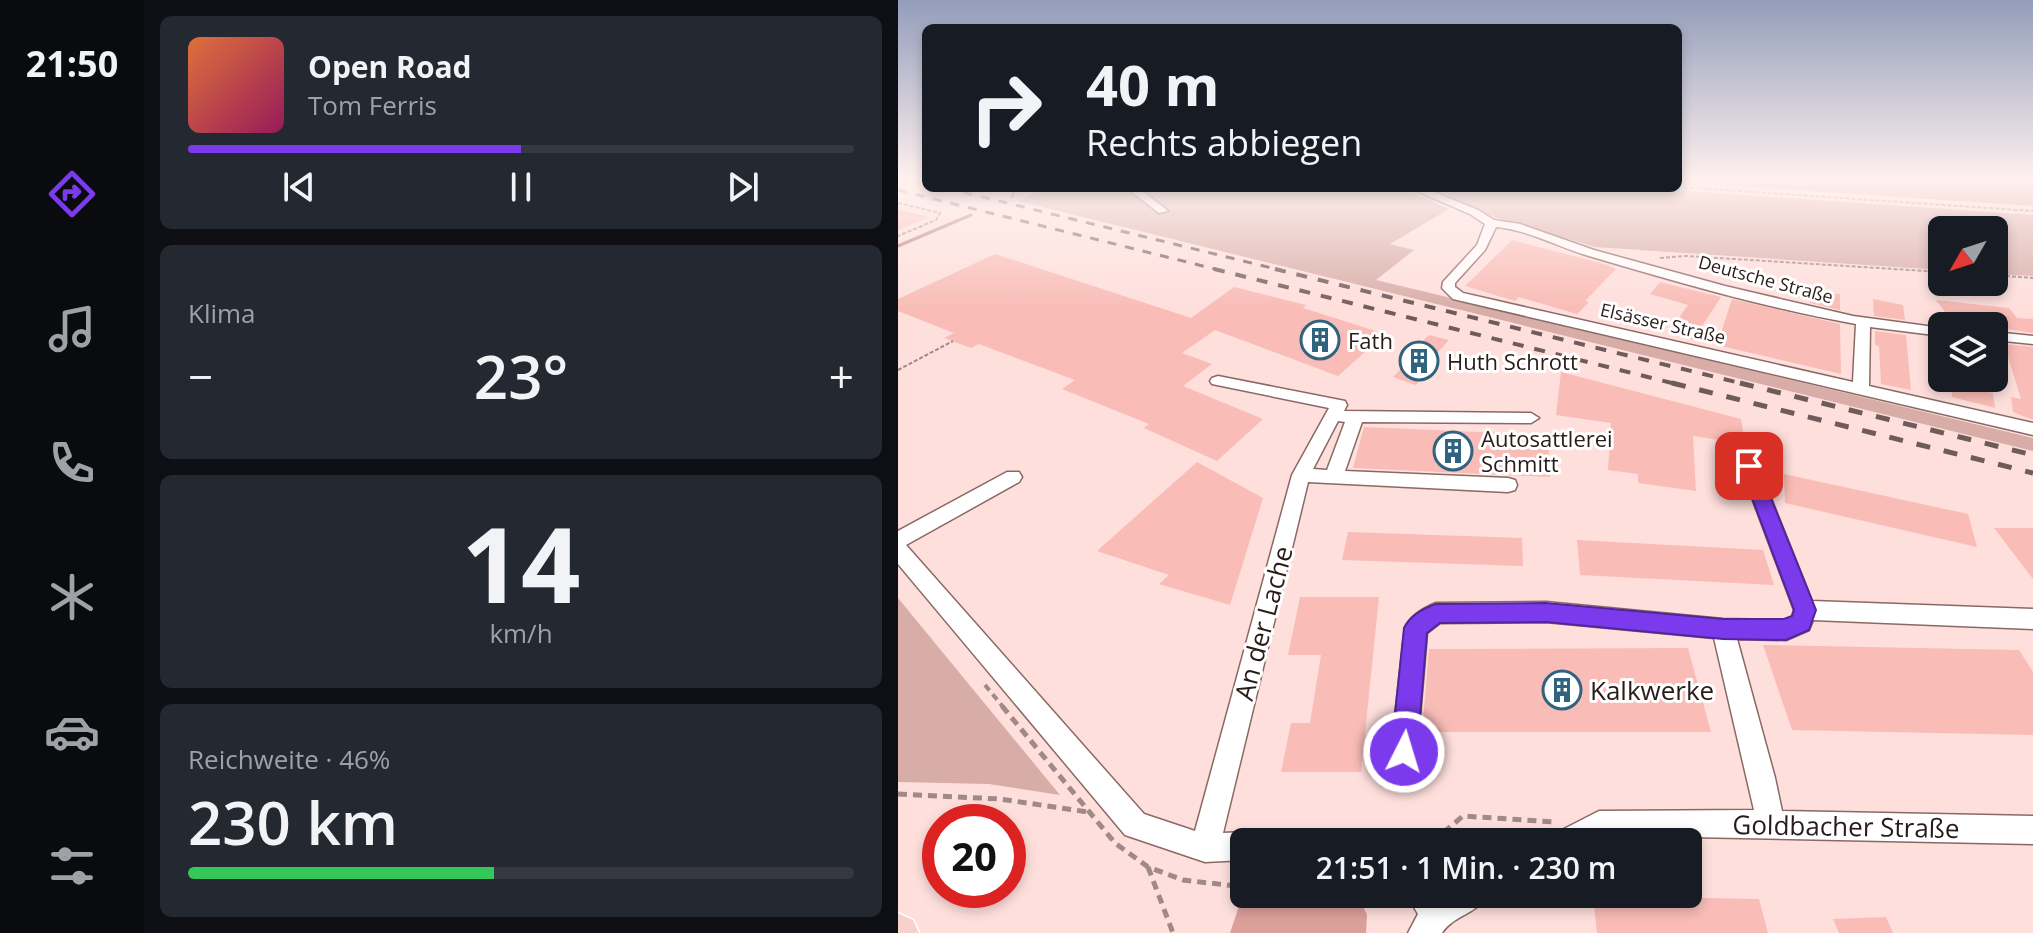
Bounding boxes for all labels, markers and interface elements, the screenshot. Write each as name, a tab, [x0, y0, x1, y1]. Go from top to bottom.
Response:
text: 21:50	[26, 39, 118, 88]
text: Open Road	[308, 46, 472, 87]
text: 40 m	[1086, 46, 1220, 122]
icon: right	[954, 56, 1058, 160]
text: Tom Ferris	[308, 87, 437, 123]
text: Rechts abbiegen	[1086, 118, 1362, 167]
icon: previous	[277, 165, 321, 209]
icon: pause	[499, 165, 543, 209]
icon: next	[721, 165, 765, 209]
icon: directions	[44, 166, 100, 222]
north arrow	[1928, 216, 2008, 296]
map controls	[1928, 216, 2008, 392]
street label: Deutsche Straße	[1696, 249, 1836, 309]
text: Klima	[188, 295, 256, 331]
street label: Elsässer Straße	[1598, 297, 1728, 349]
icon: music	[44, 301, 100, 357]
button: layers	[1928, 312, 2008, 392]
building icon: Fath	[1299, 319, 1341, 361]
place label: Fath	[1348, 325, 1393, 355]
text: 23°	[474, 335, 568, 417]
building icon: Huth Schrott	[1398, 340, 1440, 382]
text: −	[188, 346, 213, 406]
text: +	[829, 346, 854, 406]
place label: Huth Schrott	[1447, 346, 1578, 376]
place label: Autosattlerei Schmitt	[1481, 423, 1613, 478]
building icon: Autosattlerei Schmitt	[1432, 430, 1474, 472]
pin	[1715, 432, 1783, 500]
icon: phone	[44, 435, 100, 491]
icon: arrive	[1727, 444, 1771, 488]
text: 14	[462, 492, 580, 633]
street label: An der Lache	[1225, 542, 1301, 704]
icon: climate	[44, 569, 100, 625]
text: km/h	[489, 615, 553, 651]
building icon: Kalkwerke	[1541, 669, 1583, 711]
place label: Kalkwerke	[1590, 672, 1714, 708]
icon: car	[44, 704, 100, 760]
position arrow	[1362, 710, 1446, 794]
text: Reichweite · 46%	[188, 741, 390, 777]
text: 230 km	[188, 781, 398, 863]
speed limit sign: 20	[922, 804, 1026, 908]
street label: Goldbacher Straße	[1732, 806, 1960, 846]
icon: filters	[44, 838, 100, 894]
text: 21:51 · 1 Min. · 230 m	[1316, 847, 1616, 888]

